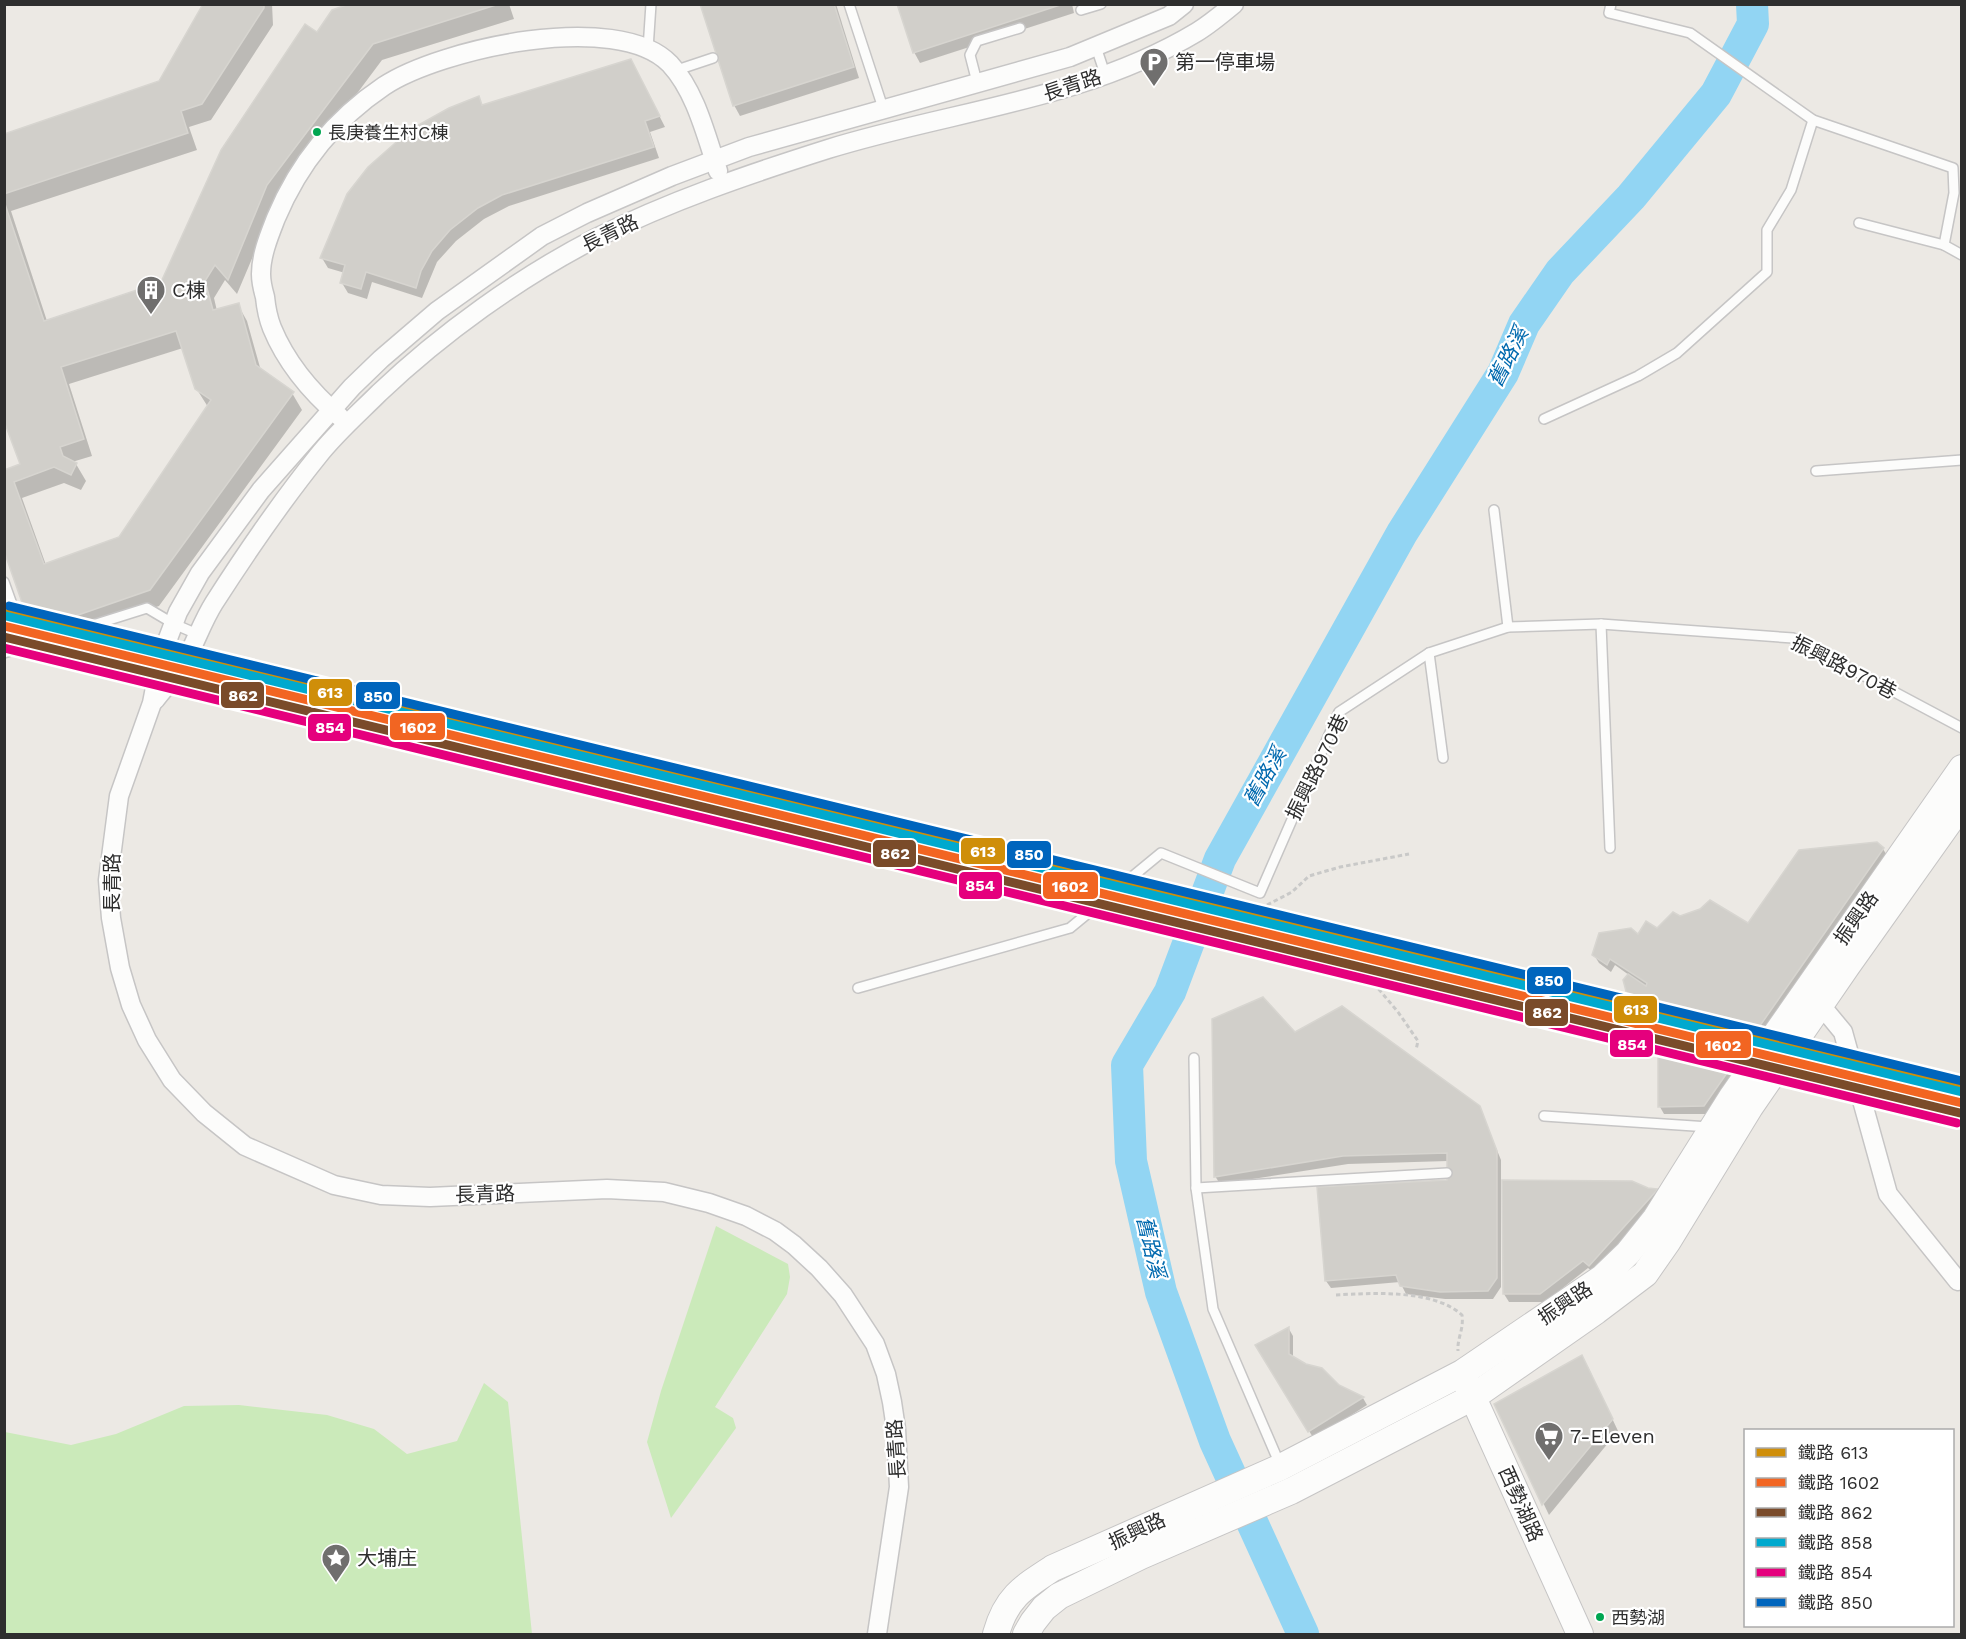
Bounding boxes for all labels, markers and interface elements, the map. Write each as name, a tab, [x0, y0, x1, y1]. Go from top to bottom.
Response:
parking icon: 第一停車場	[1138, 46, 1170, 88]
place label: 第一停車場	[1175, 50, 1275, 74]
street label: 長青路	[1040, 64, 1104, 106]
place label: 長庚養生村C棟	[328, 122, 448, 143]
marker: 長庚養生村C棟	[311, 126, 323, 138]
street label: 長青路	[578, 209, 642, 257]
building icon: C棟	[135, 274, 167, 316]
place label: C棟	[172, 278, 206, 302]
water label: 舊路溪	[1482, 320, 1534, 391]
street label: 振興路970巷	[1787, 630, 1901, 704]
line badge: 613	[308, 678, 353, 707]
line badge: 862	[220, 681, 265, 709]
line badge: 850	[355, 681, 401, 710]
text: 613	[317, 683, 343, 702]
text: 862	[228, 686, 258, 705]
text: 850	[363, 687, 393, 706]
street label: 振興路970巷	[1281, 710, 1353, 824]
line badge: 1602	[389, 712, 446, 741]
line badge: 854	[307, 713, 352, 742]
text: 854	[315, 718, 345, 737]
text: 1602	[400, 718, 436, 737]
water label: 舊路溪	[1238, 741, 1292, 810]
line badge: 613	[960, 837, 1006, 865]
line badge: 862	[872, 839, 917, 868]
line badge: 850	[1006, 840, 1052, 869]
text: 613	[970, 842, 996, 861]
text: 862	[880, 844, 910, 863]
text: 850	[1014, 845, 1044, 864]
street label: 長青路	[100, 853, 124, 913]
line badge: 854	[958, 871, 1003, 900]
line badge: 1602	[1042, 871, 1099, 900]
text: 854	[965, 876, 995, 895]
text: 1602	[1052, 877, 1088, 896]
street label: 振興路	[1829, 887, 1883, 949]
line badge: 850	[1526, 966, 1572, 995]
text: 850	[1534, 971, 1564, 990]
line badge: 613	[1613, 995, 1658, 1024]
line badge: 862	[1524, 998, 1569, 1027]
text: 613	[1623, 1000, 1649, 1019]
text: 862	[1532, 1003, 1562, 1022]
line badge: 854	[1609, 1029, 1654, 1058]
line badge: 1602	[1695, 1030, 1752, 1059]
text: 854	[1617, 1035, 1647, 1054]
text: 1602	[1705, 1036, 1741, 1055]
street label: 長青路	[455, 1181, 515, 1207]
water label: 舊路溪	[1132, 1213, 1171, 1283]
street label: 振興路	[1533, 1276, 1597, 1330]
street label: 長青路	[882, 1418, 910, 1480]
supermarket icon: 7-Eleven	[1533, 1420, 1565, 1462]
place label: 7-Eleven	[1570, 1424, 1655, 1448]
legend	[1744, 1429, 1954, 1627]
text: 鐵路 613	[1798, 1442, 1869, 1463]
street label: 西勢湖路	[1494, 1463, 1548, 1545]
text: 鐵路 1602	[1798, 1472, 1879, 1493]
text: 鐵路 862	[1798, 1502, 1873, 1523]
street label: 振興路	[1105, 1507, 1169, 1555]
text: 鐵路 858	[1798, 1532, 1873, 1553]
place icon: 大埔庄	[320, 1542, 352, 1584]
place label: 大埔庄	[357, 1546, 417, 1570]
text: 鐵路 854	[1798, 1562, 1873, 1583]
text: 鐵路 850	[1798, 1592, 1873, 1613]
place label: 西勢湖	[1611, 1607, 1665, 1628]
marker: 西勢湖	[1594, 1611, 1606, 1623]

